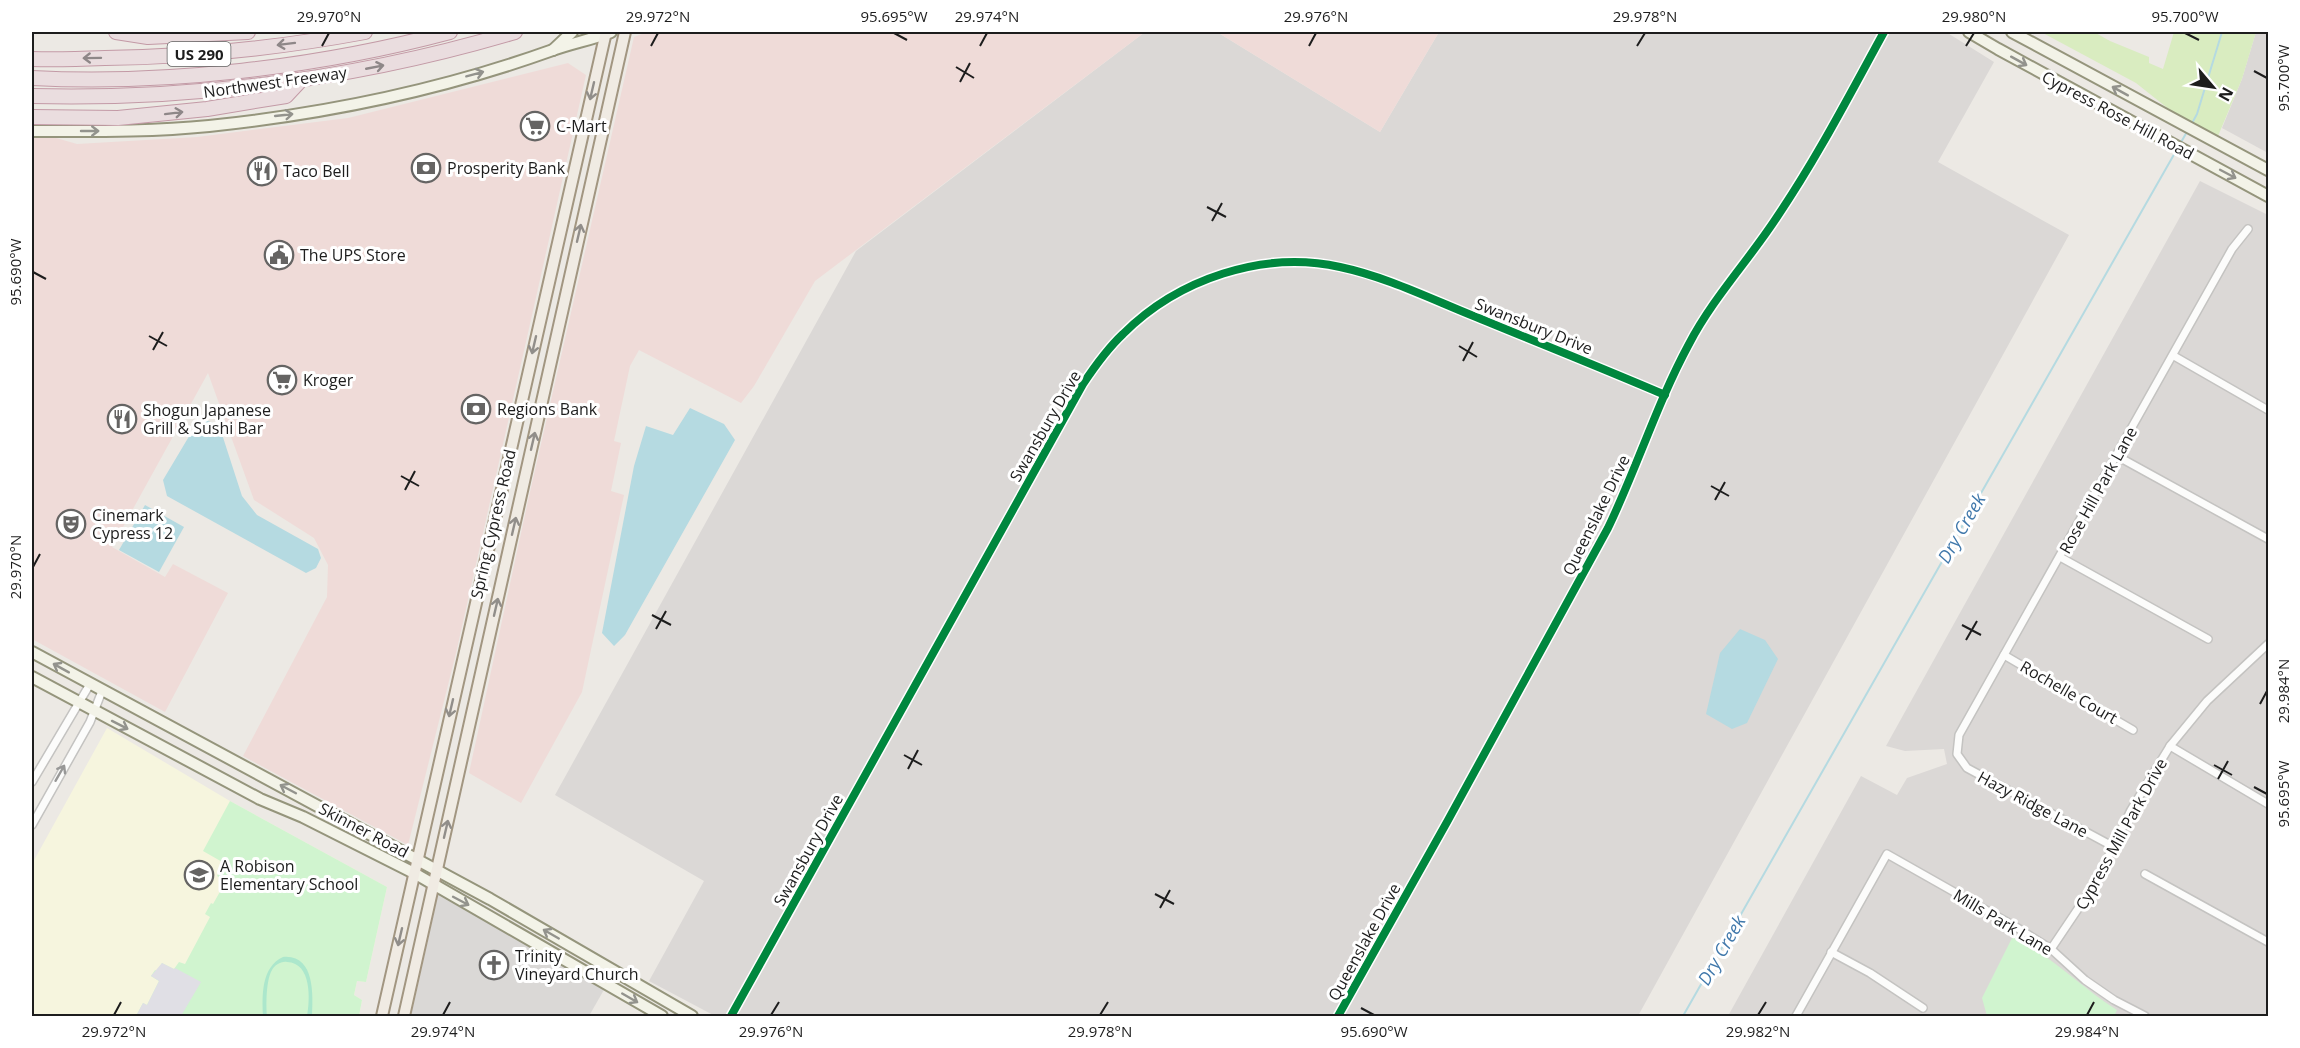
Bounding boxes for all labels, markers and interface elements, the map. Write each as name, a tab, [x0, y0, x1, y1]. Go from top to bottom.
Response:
text: 29.970°N	[297, 6, 361, 26]
text: 29.972°N	[626, 6, 690, 26]
text: 95.695°W	[860, 6, 928, 26]
text: 29.974°N	[955, 6, 1019, 26]
text: 29.976°N	[1284, 6, 1348, 26]
text: 29.978°N	[1613, 6, 1677, 26]
text: 29.980°N	[1942, 6, 2006, 26]
text: 95.700°W	[2151, 6, 2219, 26]
one-way arrow	[277, 39, 297, 50]
road number: US 290	[168, 42, 230, 66]
text: 95.700°W	[2273, 44, 2293, 112]
one-way arrow	[83, 52, 103, 64]
one-way arrow	[2010, 56, 2028, 67]
north arrow	[2183, 57, 2243, 117]
street label: Northwest Freeway	[202, 61, 349, 103]
one-way arrow	[365, 61, 384, 72]
street label: Cypress Rose Hill Road	[2038, 66, 2198, 164]
one-way arrow	[465, 68, 484, 79]
one-way arrow	[586, 81, 598, 100]
text: N	[2213, 83, 2239, 105]
one-way arrow	[2112, 85, 2130, 96]
one-way arrow	[163, 107, 183, 118]
one-way arrow	[274, 109, 294, 120]
supermarket icon: C-Mart	[519, 110, 551, 142]
place label: C-Mart	[556, 115, 607, 137]
one-way arrow	[79, 125, 99, 137]
bank icon: Prosperity Bank	[410, 152, 442, 184]
restaurant icon: Taco Bell	[246, 155, 278, 187]
place label: Prosperity Bank	[447, 157, 566, 179]
place label: Taco Bell	[283, 160, 350, 182]
one-way arrow	[2218, 169, 2236, 180]
one-way arrow	[574, 224, 585, 243]
text: 95.690°W	[5, 238, 25, 306]
public building icon: The UPS Store	[263, 239, 295, 271]
place label: The UPS Store	[300, 244, 406, 266]
street label: Swansbury Drive	[1472, 292, 1596, 360]
one-way arrow	[528, 335, 540, 354]
supermarket icon: Kroger	[266, 364, 298, 396]
street label: Swansbury Drive	[1004, 366, 1086, 486]
place label: Kroger	[303, 369, 354, 391]
bank icon: Regions Bank	[460, 393, 492, 425]
place label: Regions Bank	[497, 398, 598, 420]
place label: Shogun Japanese Grill & Sushi Bar	[143, 399, 271, 439]
restaurant icon: Shogun Japanese Grill & Sushi Bar	[106, 403, 138, 435]
street label: Rose Hill Park Lane	[2054, 423, 2142, 557]
one-way arrow	[527, 432, 539, 451]
street label: Spring Cypress Road	[465, 447, 521, 601]
street label: Queenslake Drive	[1557, 451, 1635, 579]
water label: Dry Creek	[1931, 488, 1991, 567]
place label: Cinemark Cypress 12	[92, 504, 173, 544]
theatre icon: Cinemark Cypress 12	[55, 508, 87, 540]
one-way arrow	[508, 517, 520, 536]
text: 29.970°N	[5, 535, 25, 599]
one-way arrow	[490, 597, 502, 616]
street label: Rochelle Court	[2016, 655, 2122, 729]
text: 29.984°N	[2273, 659, 2293, 723]
one-way arrow	[53, 662, 70, 674]
one-way arrow	[445, 699, 457, 718]
one-way arrow	[110, 720, 128, 731]
street label: Cypress Mill Park Drive	[2070, 754, 2172, 914]
text: 95.695°W	[2273, 760, 2293, 828]
one-way arrow	[54, 765, 66, 782]
street label: Hazy Ridge Lane	[1974, 766, 2092, 842]
one-way arrow	[280, 783, 298, 794]
street label: Swansbury Drive	[768, 790, 848, 910]
street label: Skinner Road	[315, 797, 413, 863]
one-way arrow	[440, 820, 452, 839]
place label: A Robison Elementary School	[220, 855, 358, 895]
school or university icon: A Robison Elementary School	[183, 859, 215, 891]
street label: Queenslake Drive	[1323, 879, 1405, 1005]
street label: Mills Park Lane	[1949, 884, 2057, 960]
one-way arrow	[451, 896, 469, 907]
water label: Dry Creek	[1691, 910, 1751, 989]
one-way arrow	[393, 927, 405, 946]
one-way arrow	[543, 928, 560, 940]
place label: Trinity Vineyard Church	[515, 945, 638, 985]
church icon: Trinity Vineyard Church	[478, 949, 510, 981]
one-way arrow	[621, 992, 638, 1004]
text: 29.972°N	[82, 1021, 146, 1041]
text: 29.974°N	[411, 1021, 475, 1041]
text: 29.976°N	[739, 1021, 803, 1041]
text: 29.978°N	[1068, 1021, 1132, 1041]
text: 95.690°W	[1340, 1021, 1408, 1041]
text: 29.982°N	[1726, 1021, 1790, 1041]
text: 29.984°N	[2055, 1021, 2119, 1041]

